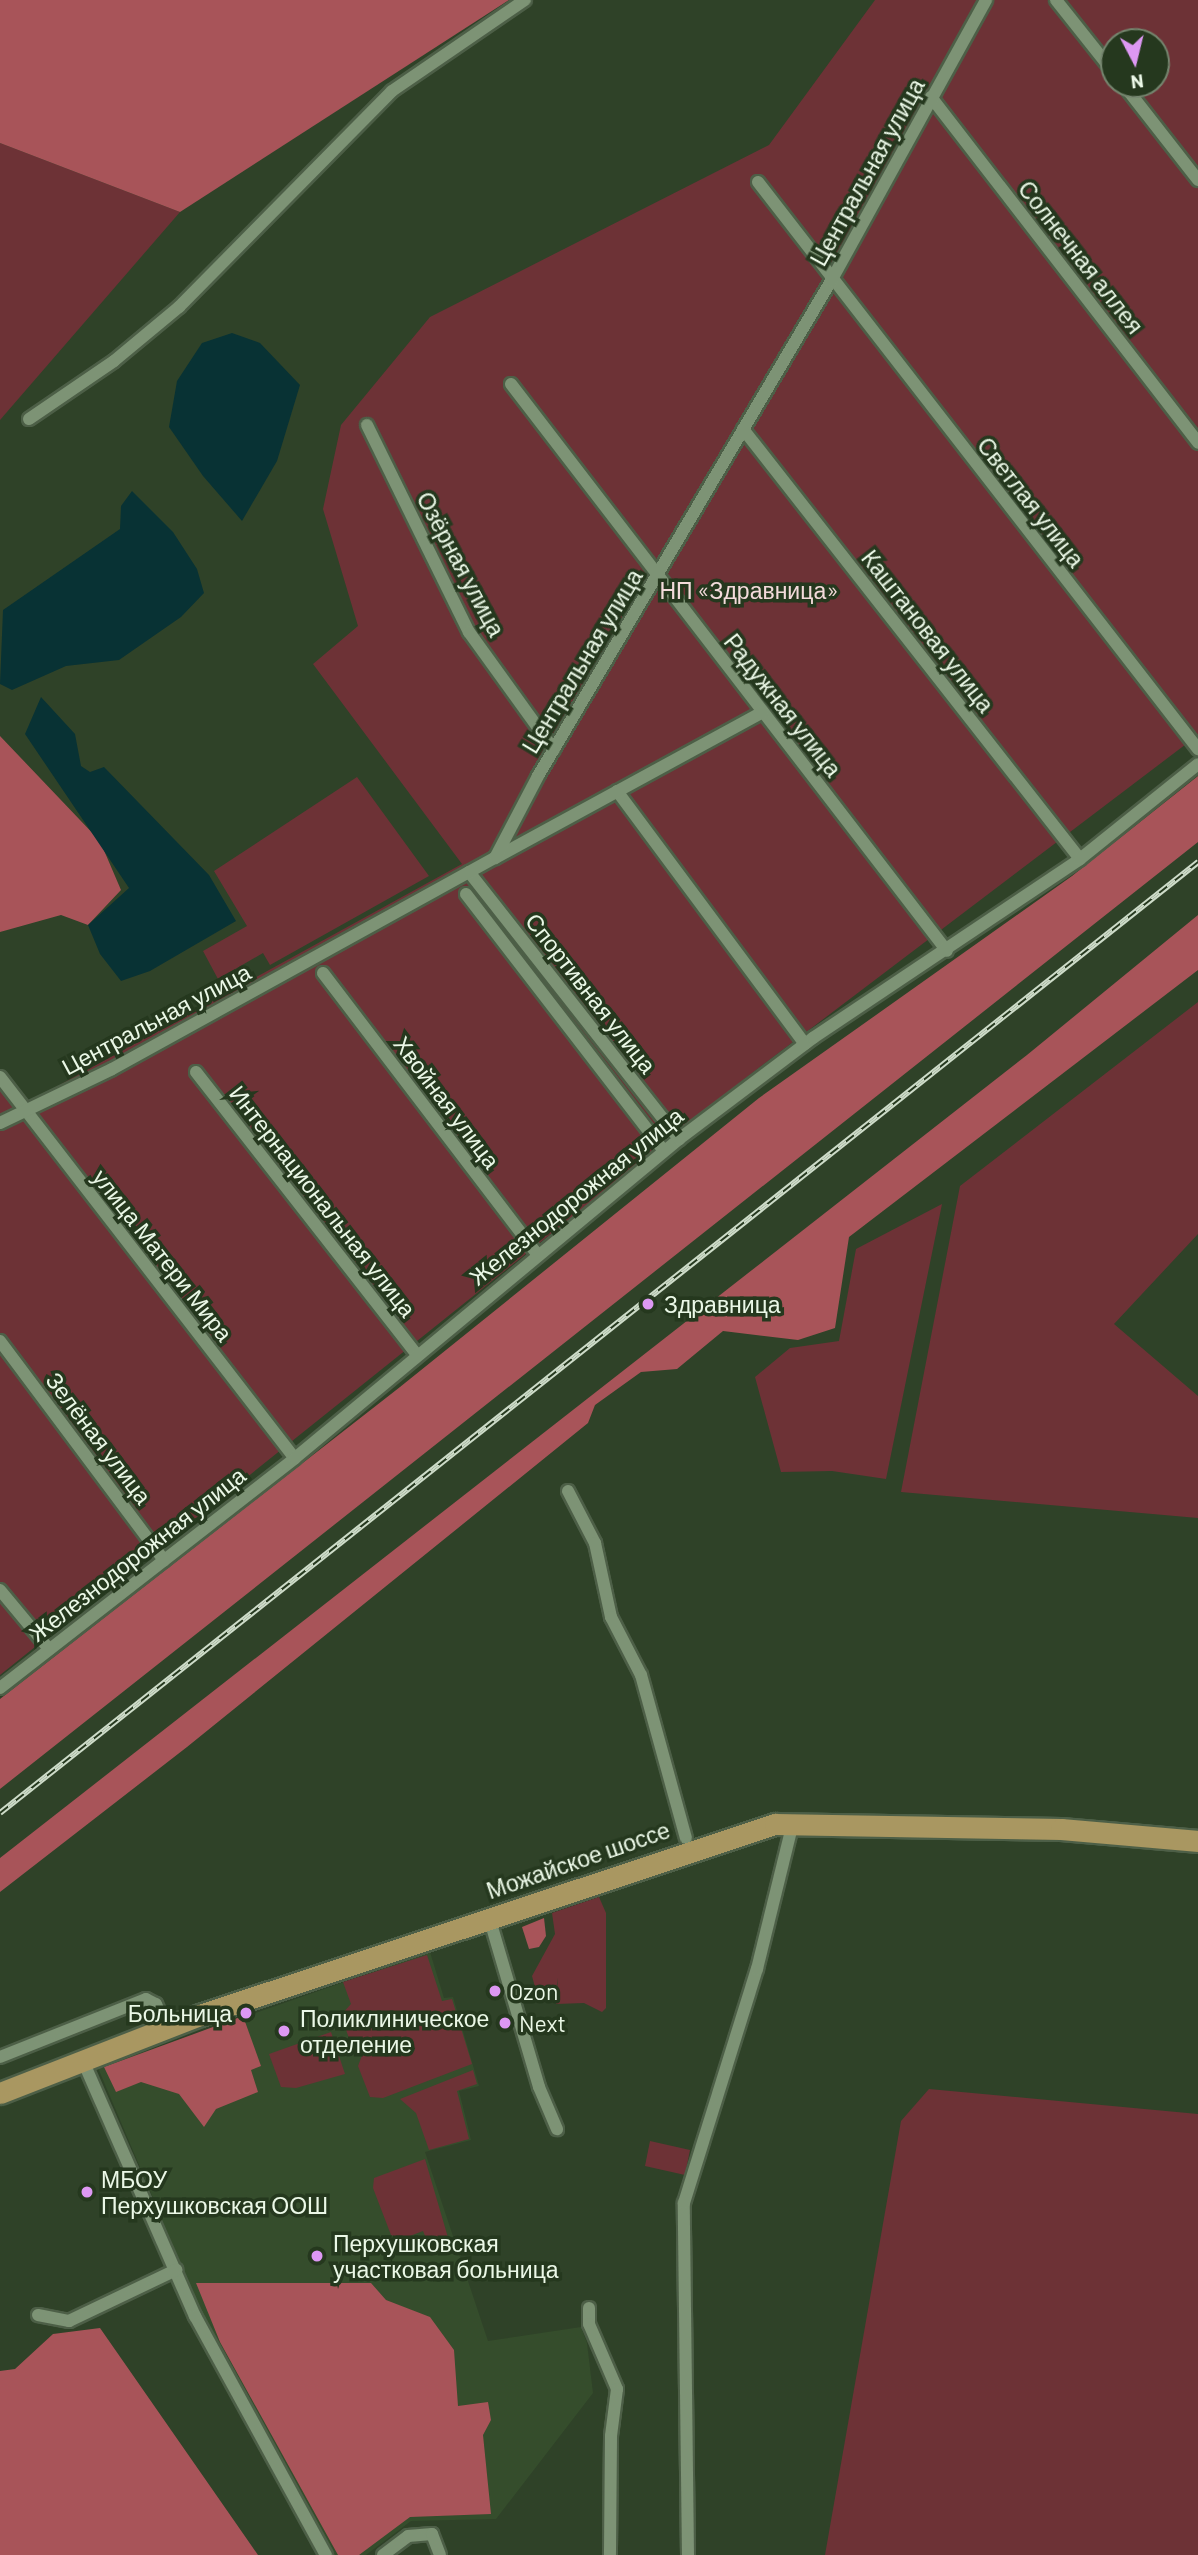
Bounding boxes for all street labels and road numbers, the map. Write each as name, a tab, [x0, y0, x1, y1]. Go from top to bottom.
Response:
street label: Центральная улица	[804, 74, 930, 270]
street label: Солнечная аллея	[1013, 175, 1149, 339]
street label: Светлая улица	[972, 432, 1090, 572]
street label: Озёрная улица	[411, 487, 511, 641]
street label: Каштановая улица	[856, 544, 1000, 718]
street label: Центральная улица	[516, 564, 648, 758]
street label: Радужная улица	[719, 628, 847, 782]
street label: Спортивная улица	[520, 907, 662, 1079]
street label: Центральная улица	[57, 958, 255, 1080]
street label: Хвойная улица	[388, 1030, 506, 1174]
street label: Интернациональная улица	[224, 1080, 422, 1322]
street label: Железнодорожная улица	[464, 1101, 688, 1291]
street label: улица Матери Мира	[87, 1164, 239, 1346]
street label: Зелёная улица	[40, 1367, 158, 1509]
street label: Железнодорожная улица	[23, 1461, 251, 1647]
street label: Можайское шоссе	[483, 1816, 673, 1904]

